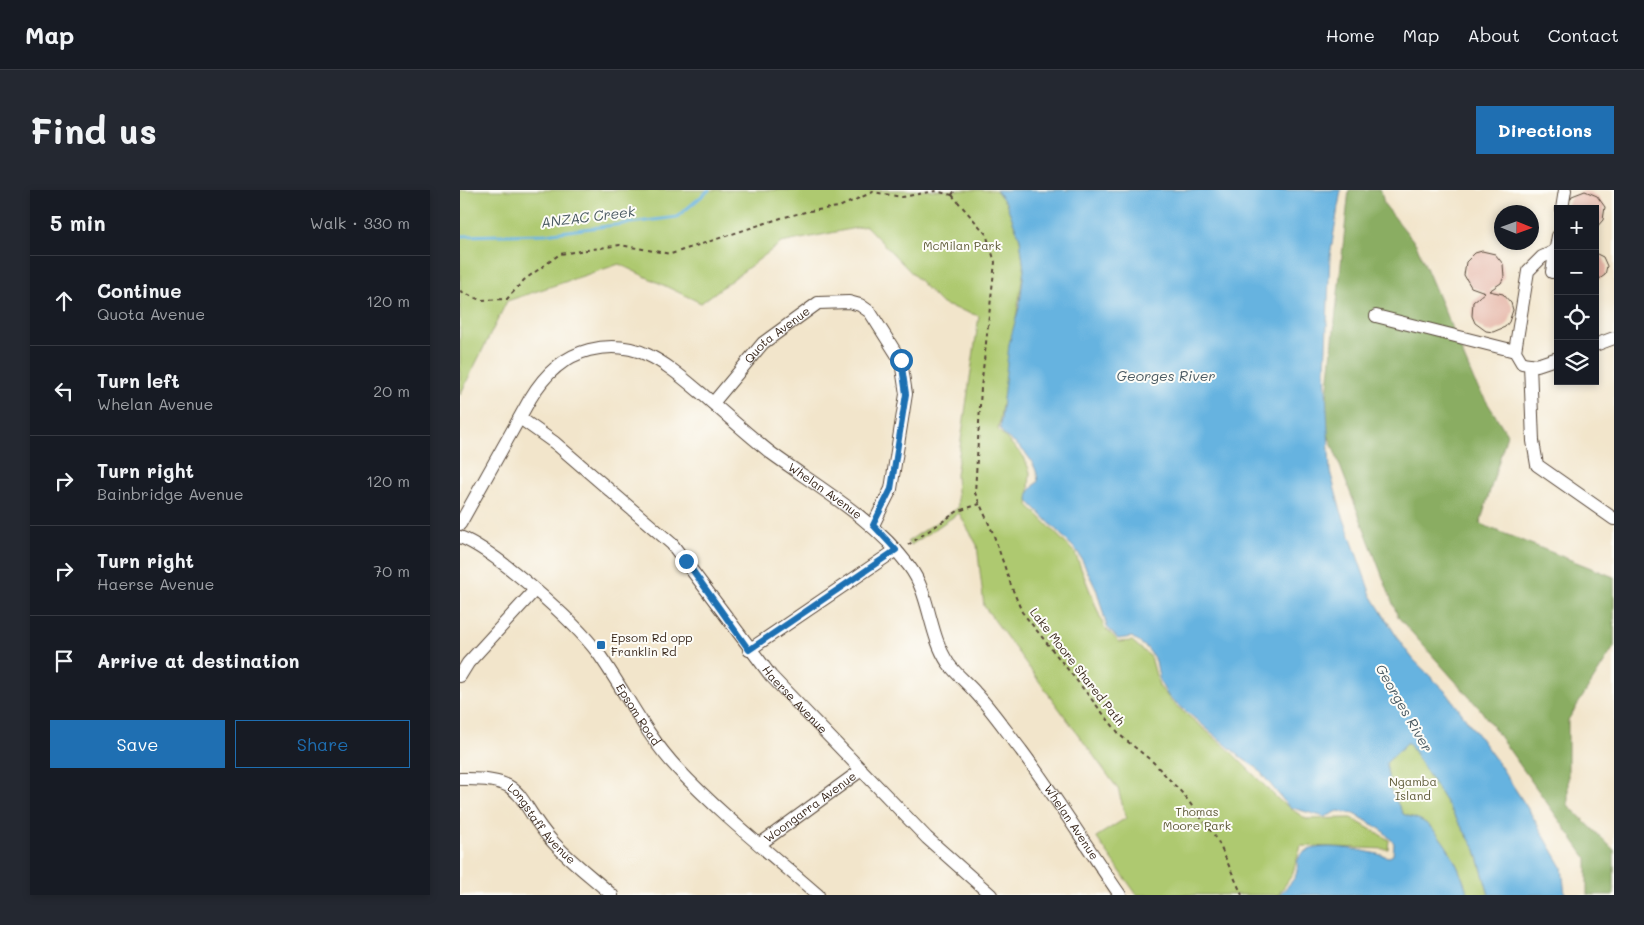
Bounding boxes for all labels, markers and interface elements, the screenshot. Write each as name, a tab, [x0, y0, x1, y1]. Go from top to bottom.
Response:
text: Map	[25, 19, 74, 50]
text: Home	[1326, 23, 1375, 47]
text: Map	[1403, 23, 1439, 47]
text: About	[1467, 23, 1520, 47]
text: Contact	[1548, 23, 1619, 47]
button: Directions	[1476, 106, 1614, 154]
text: Find us	[30, 107, 157, 153]
water label: ANZAC Creek	[540, 201, 637, 232]
north arrow	[1494, 205, 1539, 250]
map controls	[1554, 205, 1599, 385]
button: +	[1554, 205, 1599, 250]
text: 5 min	[50, 209, 106, 236]
text: Walk · 330 m	[310, 212, 410, 233]
park label: McMilan Park	[923, 237, 1001, 253]
button: −	[1554, 250, 1599, 295]
text: Continue	[97, 278, 182, 303]
icon: ahead	[50, 287, 78, 315]
text: 120 m	[366, 290, 410, 311]
button: locate	[1554, 295, 1599, 340]
street label: Quota Avenue	[740, 302, 813, 366]
text: Quota Avenue	[97, 303, 205, 324]
button: layers	[1554, 340, 1599, 385]
route start	[890, 349, 913, 372]
water label: Georges River	[1117, 366, 1215, 385]
text: Turn left	[97, 368, 180, 393]
icon: left	[50, 377, 78, 405]
text: 20 m	[373, 380, 410, 401]
text: Whelan Avenue	[97, 393, 213, 414]
text: Turn right	[97, 458, 194, 483]
street label: Whelan Avenue	[785, 459, 866, 522]
icon: right	[50, 467, 78, 495]
text: 120 m	[366, 470, 410, 491]
text: Bainbridge Avenue	[97, 483, 244, 504]
text: Turn right	[97, 548, 194, 573]
route end	[675, 550, 698, 573]
icon: right	[50, 557, 78, 585]
text: 70 m	[373, 560, 410, 581]
text: Haerse Avenue	[97, 573, 214, 594]
street label: Lake Moore Shared Path	[1027, 604, 1129, 729]
place label: Epsom Rd opp Franklin Rd	[611, 629, 693, 659]
marker: Epsom Rd opp Franklin Rd	[595, 639, 607, 651]
icon: arrive	[50, 647, 78, 675]
text: Arrive at destination	[97, 648, 300, 673]
water label: Georges River	[1372, 660, 1437, 755]
street label: Haerse Avenue	[759, 662, 831, 737]
street label: Epsom Road	[613, 680, 665, 749]
button: Save	[50, 720, 225, 768]
button: Share	[235, 720, 410, 768]
street label: Woongarra Avenue	[760, 767, 859, 846]
park label: Ngamba Island	[1389, 773, 1437, 803]
street label: Longstaff Avenue	[505, 779, 580, 867]
street label: Whelan Avenue	[1041, 781, 1103, 863]
park label: Thomas Moore Park	[1163, 803, 1231, 833]

